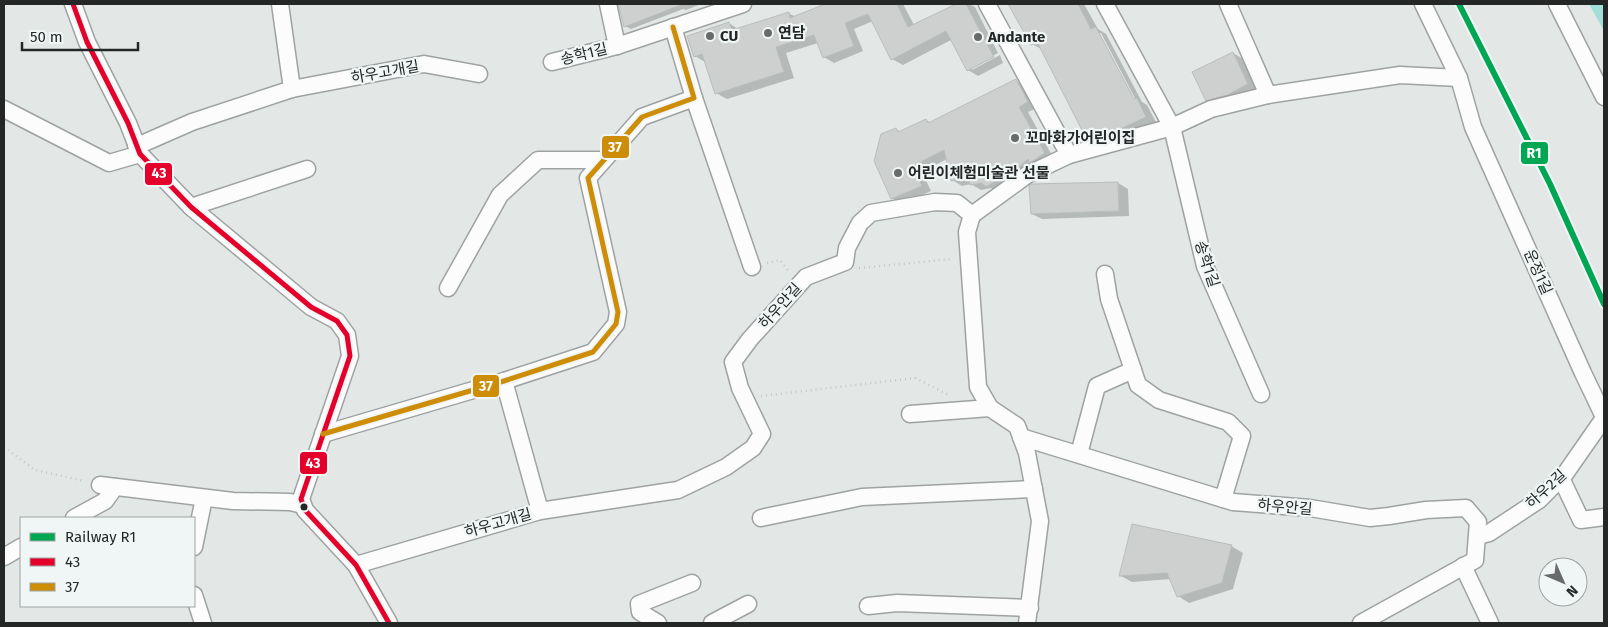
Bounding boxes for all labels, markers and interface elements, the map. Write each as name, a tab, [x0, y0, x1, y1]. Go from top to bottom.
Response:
scale bar	[22, 20, 139, 52]
place label: 연담	[778, 24, 806, 42]
place label: CU	[720, 27, 738, 45]
marker: 연담	[762, 27, 774, 39]
text: 50 m	[30, 28, 63, 46]
place label: Andante	[987, 28, 1045, 46]
marker: CU	[704, 30, 716, 42]
marker: Andante	[972, 31, 984, 43]
street label: 송학1길	[559, 39, 609, 69]
street label: 하우고개길	[349, 57, 421, 87]
place label: 꼬마화가어린이집	[1025, 129, 1135, 147]
marker: 꼬마화가어린이집	[1009, 132, 1021, 144]
line badge: 37	[601, 135, 630, 159]
text: 37	[607, 139, 622, 156]
line badge: R1	[1520, 141, 1549, 165]
text: R1	[1527, 145, 1541, 162]
line badge: 43	[144, 162, 173, 186]
place label: 어린이체험미술관 선물	[908, 164, 1050, 182]
text: 43	[152, 165, 166, 182]
marker: 어린이체험미술관 선물	[892, 167, 904, 179]
street label: 송학1길	[1191, 238, 1223, 290]
street label: 운정1길	[1520, 246, 1556, 298]
street label: 하우안길	[755, 279, 805, 333]
line badge: 37	[472, 374, 500, 398]
text: 37	[478, 378, 493, 395]
line badge: 43	[299, 451, 328, 475]
text: 43	[306, 455, 320, 472]
street label: 하우2길	[1522, 466, 1570, 512]
street label: 하우안길	[1257, 496, 1313, 518]
unlabelled marker	[299, 502, 309, 512]
street label: 하우고개길	[462, 505, 534, 541]
legend	[20, 517, 195, 607]
text: Railway R1	[65, 528, 136, 546]
text: 43	[65, 553, 80, 571]
north arrow	[1538, 557, 1588, 607]
text: 37	[65, 578, 79, 596]
text: N	[1563, 582, 1581, 600]

